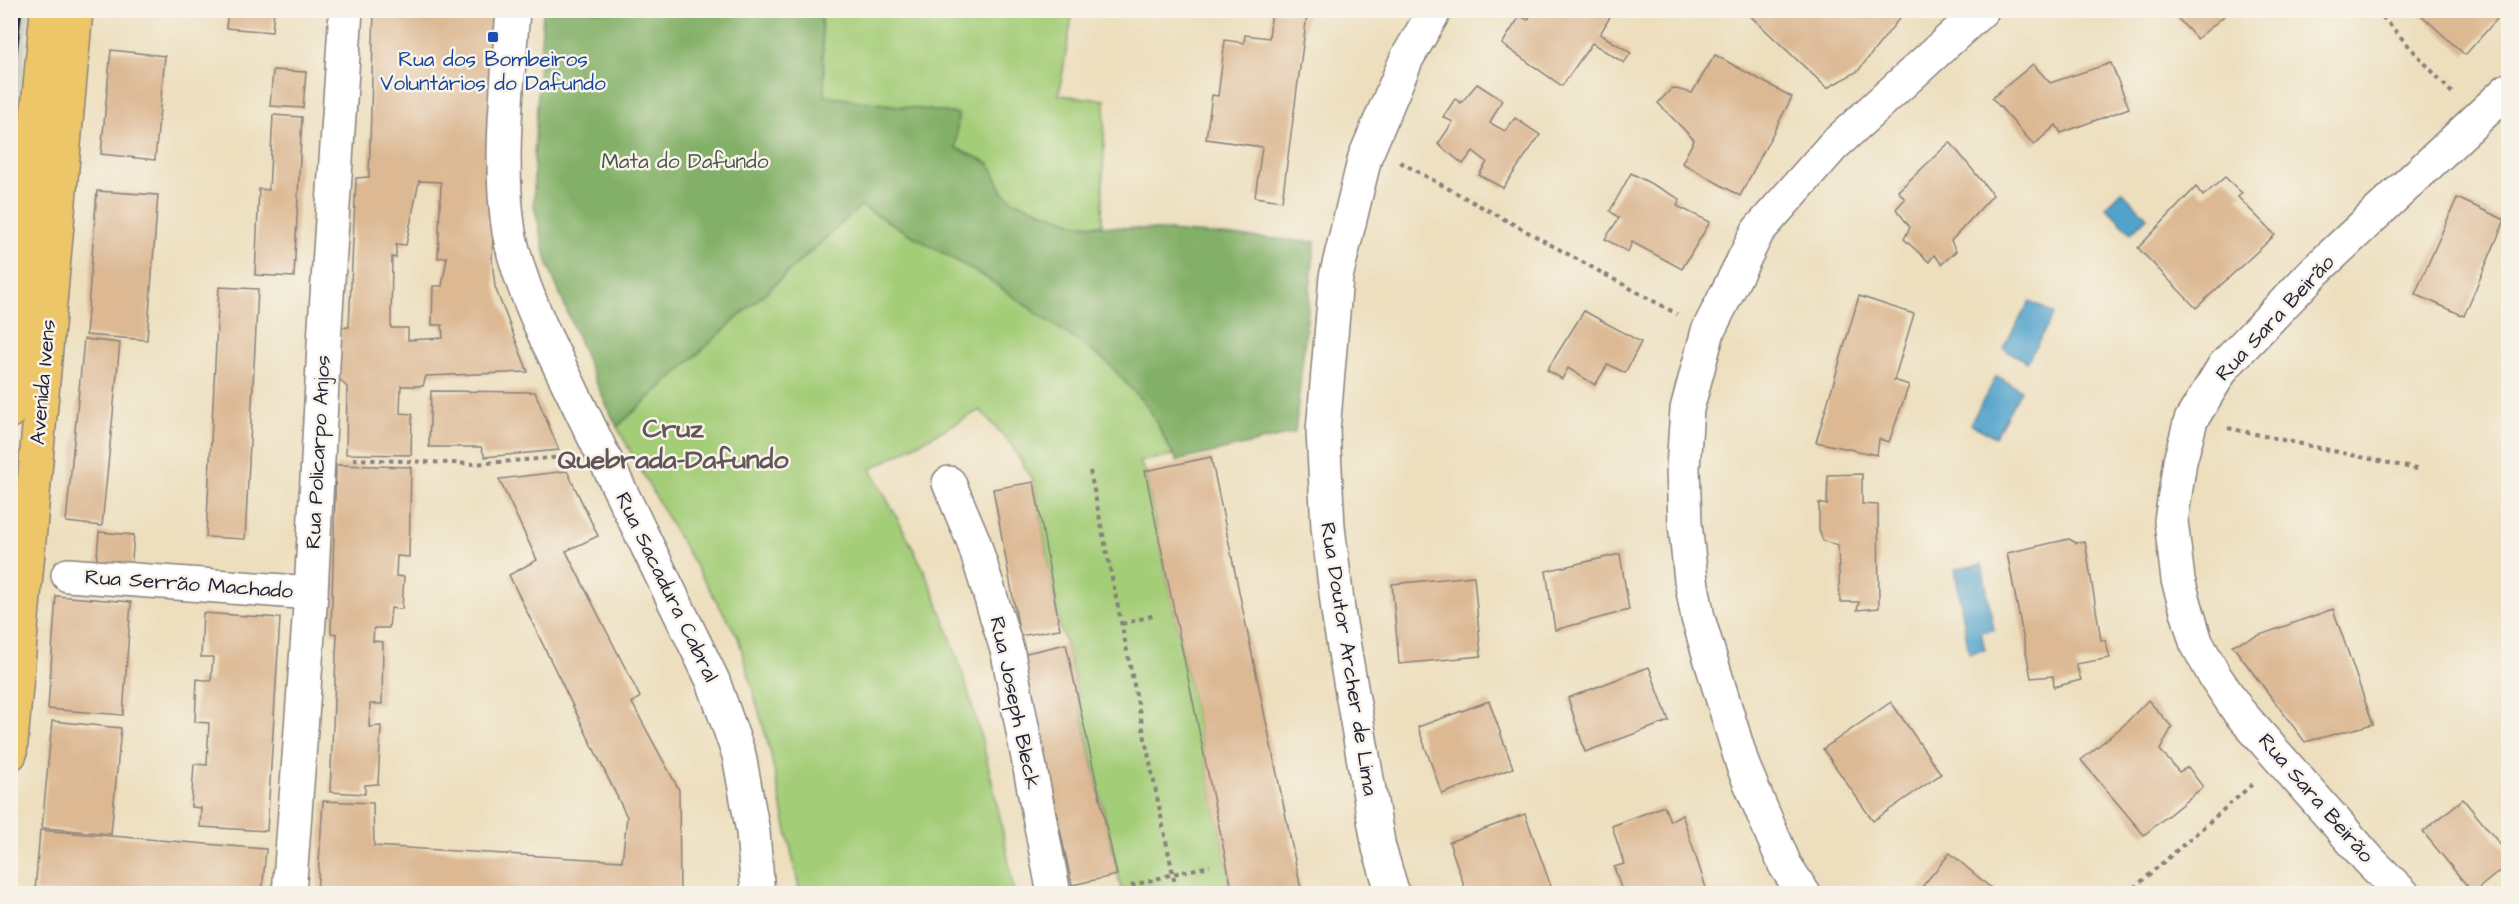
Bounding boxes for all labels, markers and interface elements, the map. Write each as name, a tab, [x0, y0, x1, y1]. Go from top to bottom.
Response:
marker: Rua dos Bombeiros Voluntários do Dafundo	[486, 30, 500, 44]
place label: Rua dos Bombeiros Voluntários do Dafundo	[380, 45, 606, 98]
park label: Mata do Dafundo	[601, 147, 769, 176]
street label: Rua Sara Beirão	[2209, 248, 2341, 388]
street label: Avenida Ivens	[23, 318, 63, 446]
street label: Rua Policarpo Anjos	[298, 354, 339, 550]
district label: Cruz Quebrada-Dafundo	[558, 410, 789, 479]
street label: Rua Sacadura Cabral	[608, 487, 726, 687]
street label: Rua Doutor Archer de Lima	[1313, 520, 1385, 798]
street label: Rua Serrão Machado	[84, 562, 294, 606]
street label: Rua Joseph Bleck	[982, 614, 1047, 792]
street label: Rua Sara Beirão	[2252, 727, 2381, 869]

